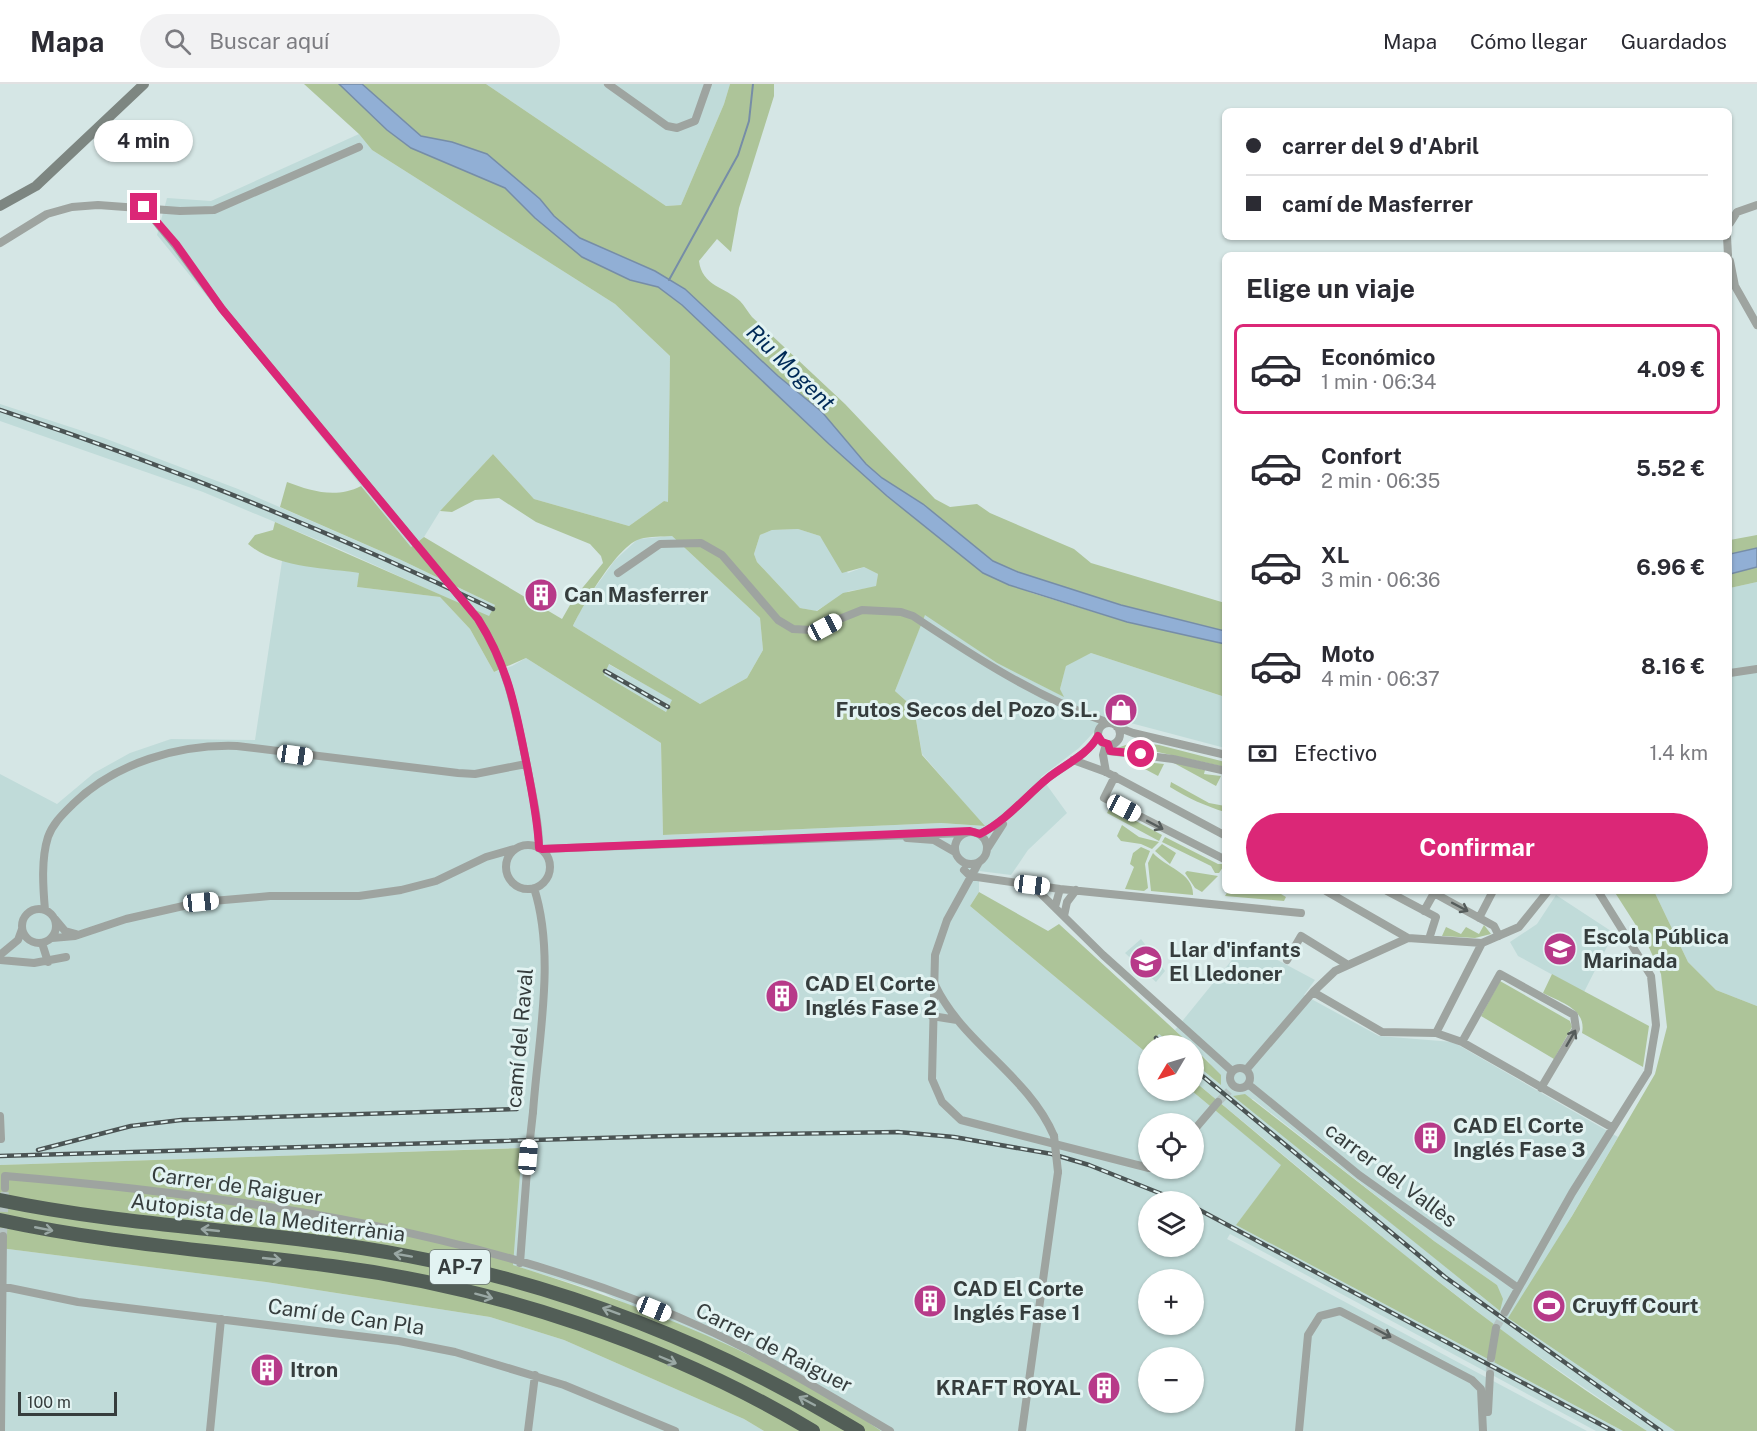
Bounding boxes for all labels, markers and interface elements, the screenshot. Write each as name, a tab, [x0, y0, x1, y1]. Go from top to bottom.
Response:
search box	[140, 14, 560, 68]
text: Mapa	[30, 25, 104, 58]
icon: search	[161, 25, 194, 58]
text: Buscar aquí	[209, 28, 329, 54]
text: Mapa	[1383, 29, 1437, 54]
text: Cómo llegar	[1470, 29, 1588, 54]
text: Guardados	[1621, 29, 1727, 54]
callout: 4 min	[94, 120, 194, 162]
text: 4 min	[117, 129, 170, 153]
text: carrer del 9 d'Abril	[1282, 133, 1479, 159]
text: camí de Masferrer	[1282, 191, 1473, 217]
route end	[130, 193, 157, 220]
text: Elige un viaje	[1246, 272, 1415, 304]
water label: Riu Mogent	[741, 319, 841, 416]
icon: car	[1249, 342, 1303, 396]
text: Económico	[1321, 344, 1436, 370]
text: 4.09 €	[1637, 356, 1705, 382]
text: 1 min · 06:34	[1321, 370, 1436, 394]
icon: car	[1249, 441, 1303, 495]
text: Confort	[1321, 443, 1402, 469]
text: 5.52 €	[1636, 455, 1705, 481]
text: 2 min · 06:35	[1321, 469, 1440, 493]
icon: car	[1249, 540, 1303, 594]
text: XL	[1321, 542, 1349, 568]
text: 6.96 €	[1636, 554, 1705, 580]
text: 3 min · 06:36	[1321, 568, 1441, 592]
building icon: Can Masferrer	[523, 577, 559, 613]
place label: Can Masferrer	[564, 582, 709, 607]
car	[805, 611, 845, 643]
icon: car	[1249, 639, 1303, 693]
text: Moto	[1321, 641, 1375, 667]
text: 8.16 €	[1641, 653, 1705, 679]
text: 4 min · 06:37	[1321, 667, 1440, 691]
shop icon: Frutos Secos del Pozo S.L.	[1103, 692, 1139, 728]
place label: Frutos Secos del Pozo S.L.	[836, 697, 1098, 722]
icon: cash	[1246, 737, 1279, 770]
route start	[1127, 740, 1154, 767]
text: Efectivo	[1294, 740, 1377, 766]
text: 1.4 km	[1650, 741, 1708, 765]
car	[276, 744, 314, 766]
car	[1104, 792, 1144, 824]
button: Confirmar	[1246, 813, 1708, 882]
one-way arrow	[1146, 820, 1164, 831]
car	[1013, 874, 1051, 896]
car	[182, 891, 220, 913]
one-way arrow	[1450, 902, 1468, 913]
place label: Escola Pública Marinada	[1583, 924, 1729, 973]
school or university icon: Escola Pública Marinada	[1542, 931, 1578, 967]
place label: Llar d'infants El Lledoner	[1169, 937, 1301, 986]
school or university icon: Llar d'infants El Lledoner	[1128, 944, 1164, 980]
street label: camí del Raval	[501, 967, 538, 1109]
place label: CAD El Corte Inglés Fase 2	[805, 971, 937, 1020]
building icon: CAD El Corte Inglés Fase 2	[764, 978, 800, 1014]
one-way arrow	[1565, 1030, 1577, 1047]
north arrow	[1138, 1035, 1204, 1101]
map controls	[1138, 1035, 1204, 1413]
button: locate	[1138, 1113, 1204, 1179]
place label: CAD El Corte Inglés Fase 3	[1453, 1113, 1585, 1162]
street label: carrer del Vallès	[1320, 1117, 1462, 1232]
building icon: CAD El Corte Inglés Fase 3	[1412, 1120, 1448, 1156]
car	[517, 1138, 539, 1176]
street label: Carrer de Raiguer	[150, 1161, 324, 1210]
street label: Autopista de la Mediterrània	[129, 1188, 407, 1247]
button: layers	[1138, 1191, 1204, 1257]
one-way arrow	[34, 1224, 53, 1235]
one-way arrow	[200, 1224, 220, 1235]
one-way arrow	[393, 1250, 413, 1261]
road number: AP-7	[430, 1250, 490, 1284]
one-way arrow	[261, 1254, 281, 1265]
button: +	[1138, 1269, 1204, 1335]
place label: CAD El Corte Inglés Fase 1	[953, 1276, 1084, 1325]
building icon: CAD El Corte Inglés Fase 1	[912, 1283, 948, 1319]
sports icon: Cruyff Court	[1531, 1288, 1567, 1324]
one-way arrow	[474, 1291, 493, 1302]
street label: Camí de Can Pla	[266, 1293, 426, 1340]
place label: Cruyff Court	[1572, 1293, 1699, 1318]
car	[634, 1294, 674, 1324]
street label: Carrer de Raiguer	[692, 1297, 857, 1398]
one-way arrow	[602, 1304, 621, 1315]
one-way arrow	[1374, 1328, 1392, 1340]
button: −	[1138, 1347, 1204, 1413]
building icon: Itron	[249, 1352, 285, 1388]
one-way arrow	[659, 1355, 677, 1366]
place label: Itron	[290, 1357, 338, 1382]
building icon: KRAFT ROYAL	[1086, 1370, 1122, 1406]
place label: KRAFT ROYAL	[936, 1375, 1081, 1400]
scale bar	[18, 1389, 117, 1416]
text: 100 m	[27, 1393, 71, 1412]
one-way arrow	[799, 1395, 816, 1407]

